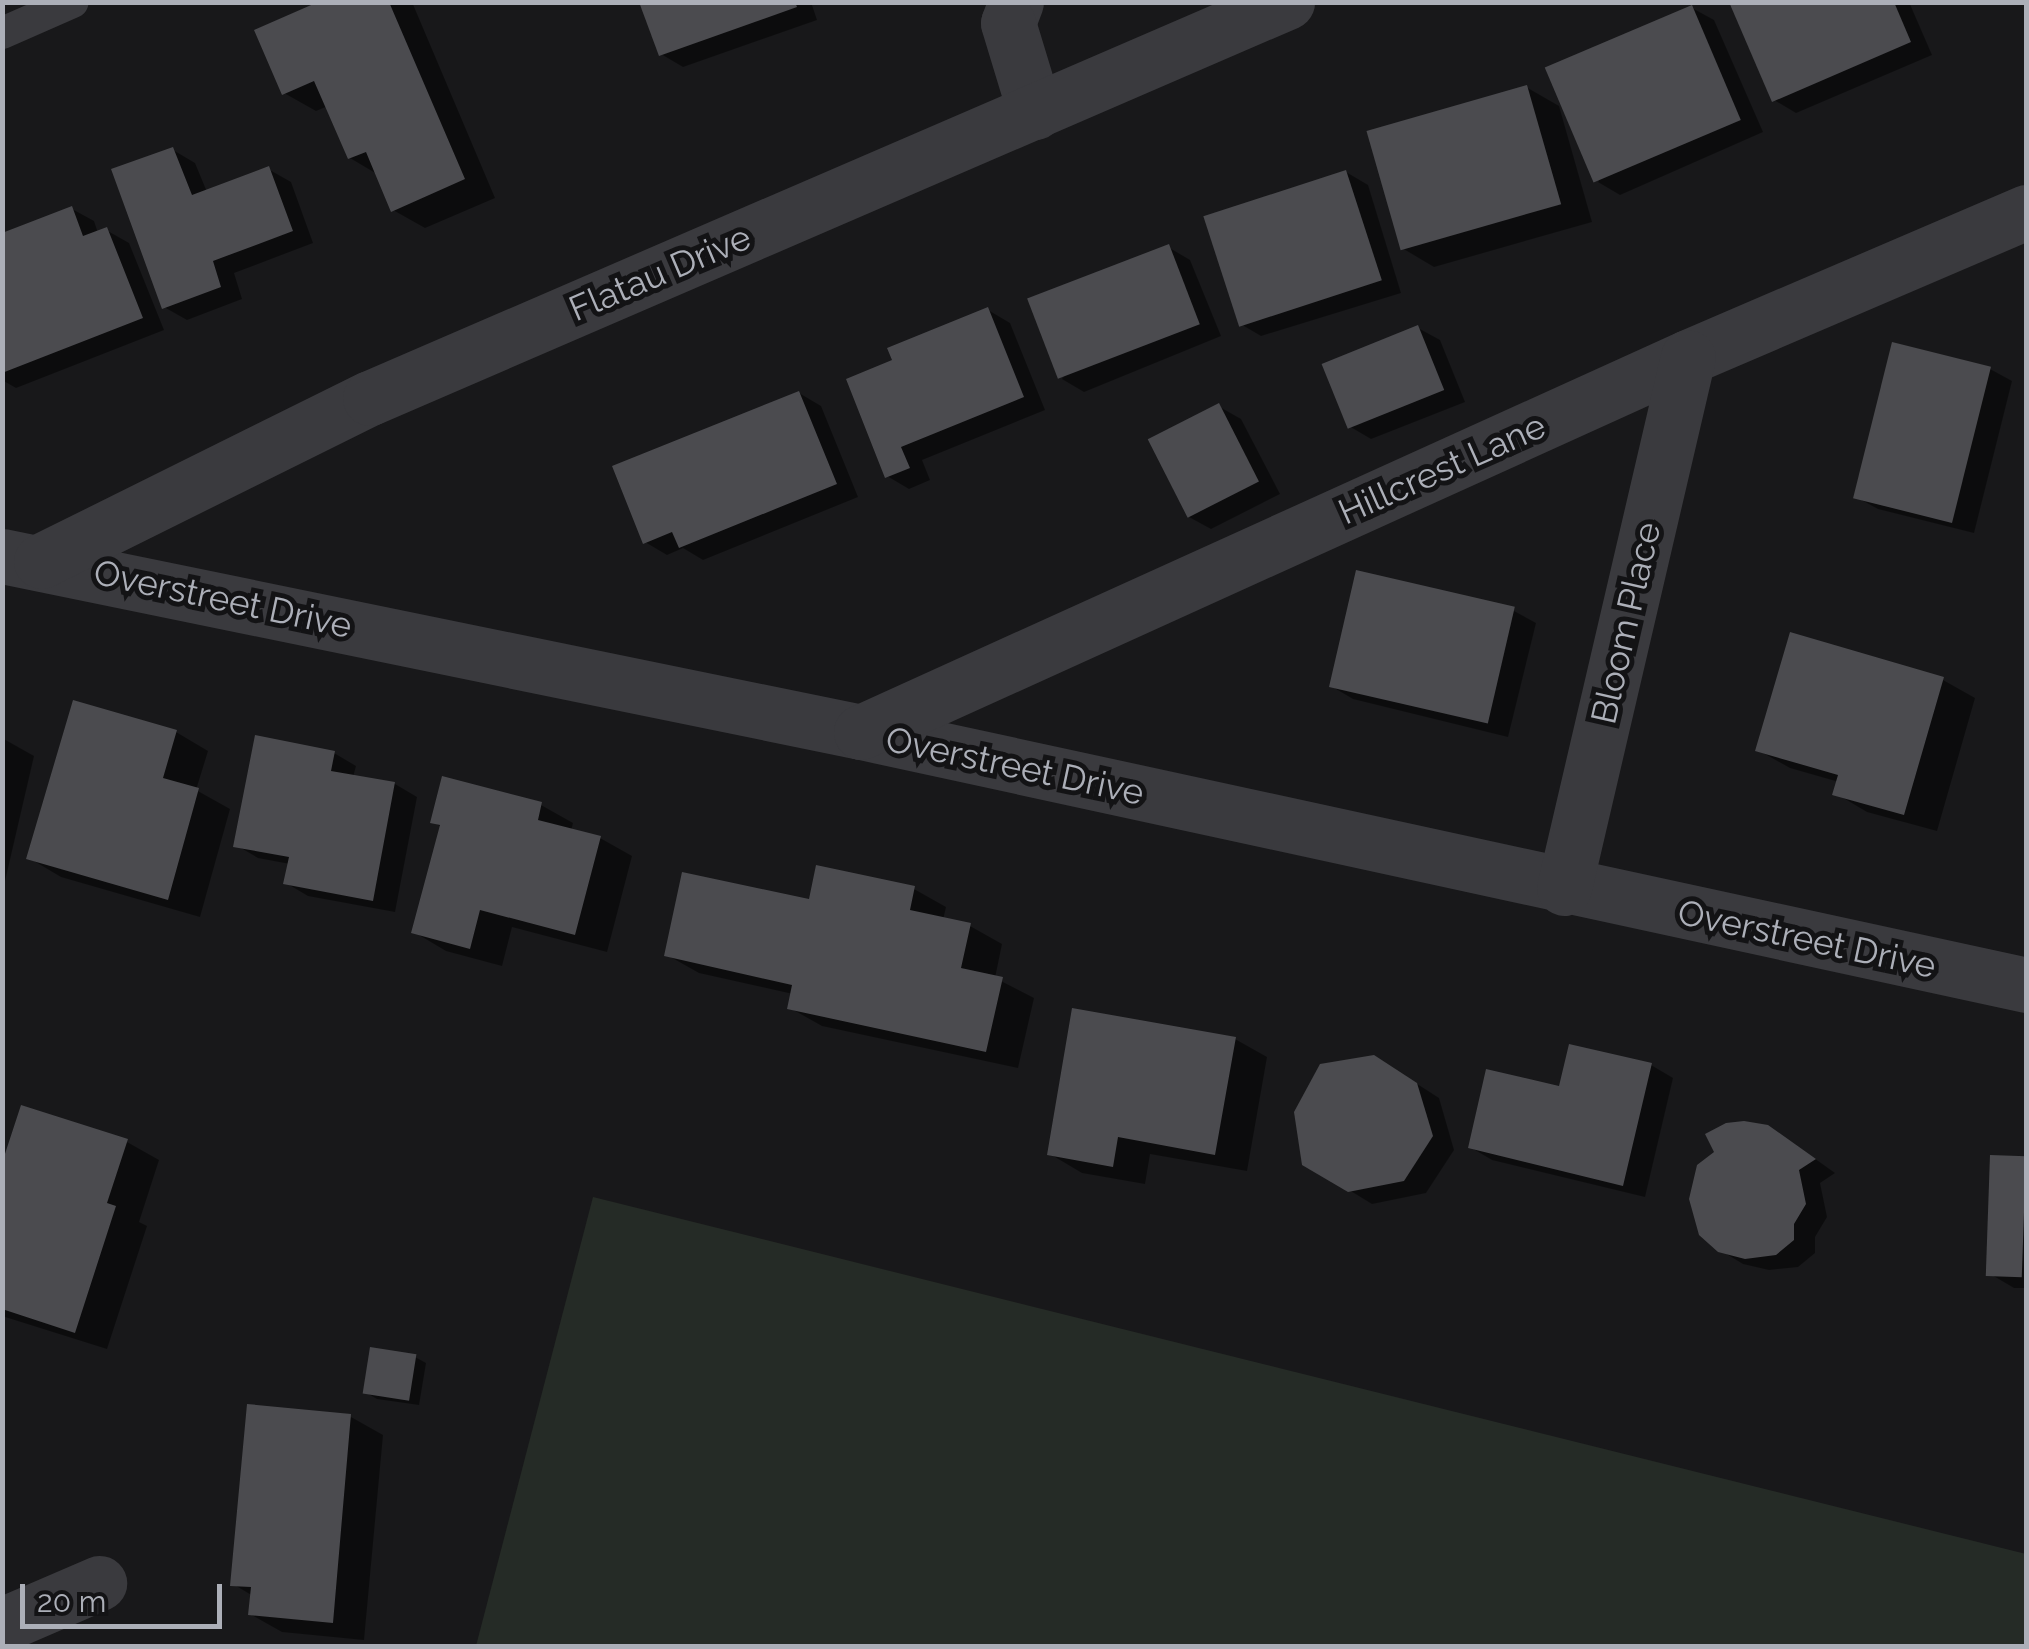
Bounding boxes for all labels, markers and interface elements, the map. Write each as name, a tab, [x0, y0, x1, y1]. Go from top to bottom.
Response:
street label: Flatau Drive	[563, 216, 757, 330]
street label: Hillcrest Lane	[1332, 405, 1552, 533]
street label: Bloom Place	[1582, 518, 1670, 728]
street label: Overstreet Drive	[90, 551, 356, 647]
street label: Overstreet Drive	[882, 718, 1148, 814]
street label: Overstreet Drive	[1674, 891, 1940, 987]
scale bar	[25, 1564, 228, 1626]
text: 20 m	[37, 1584, 106, 1619]

